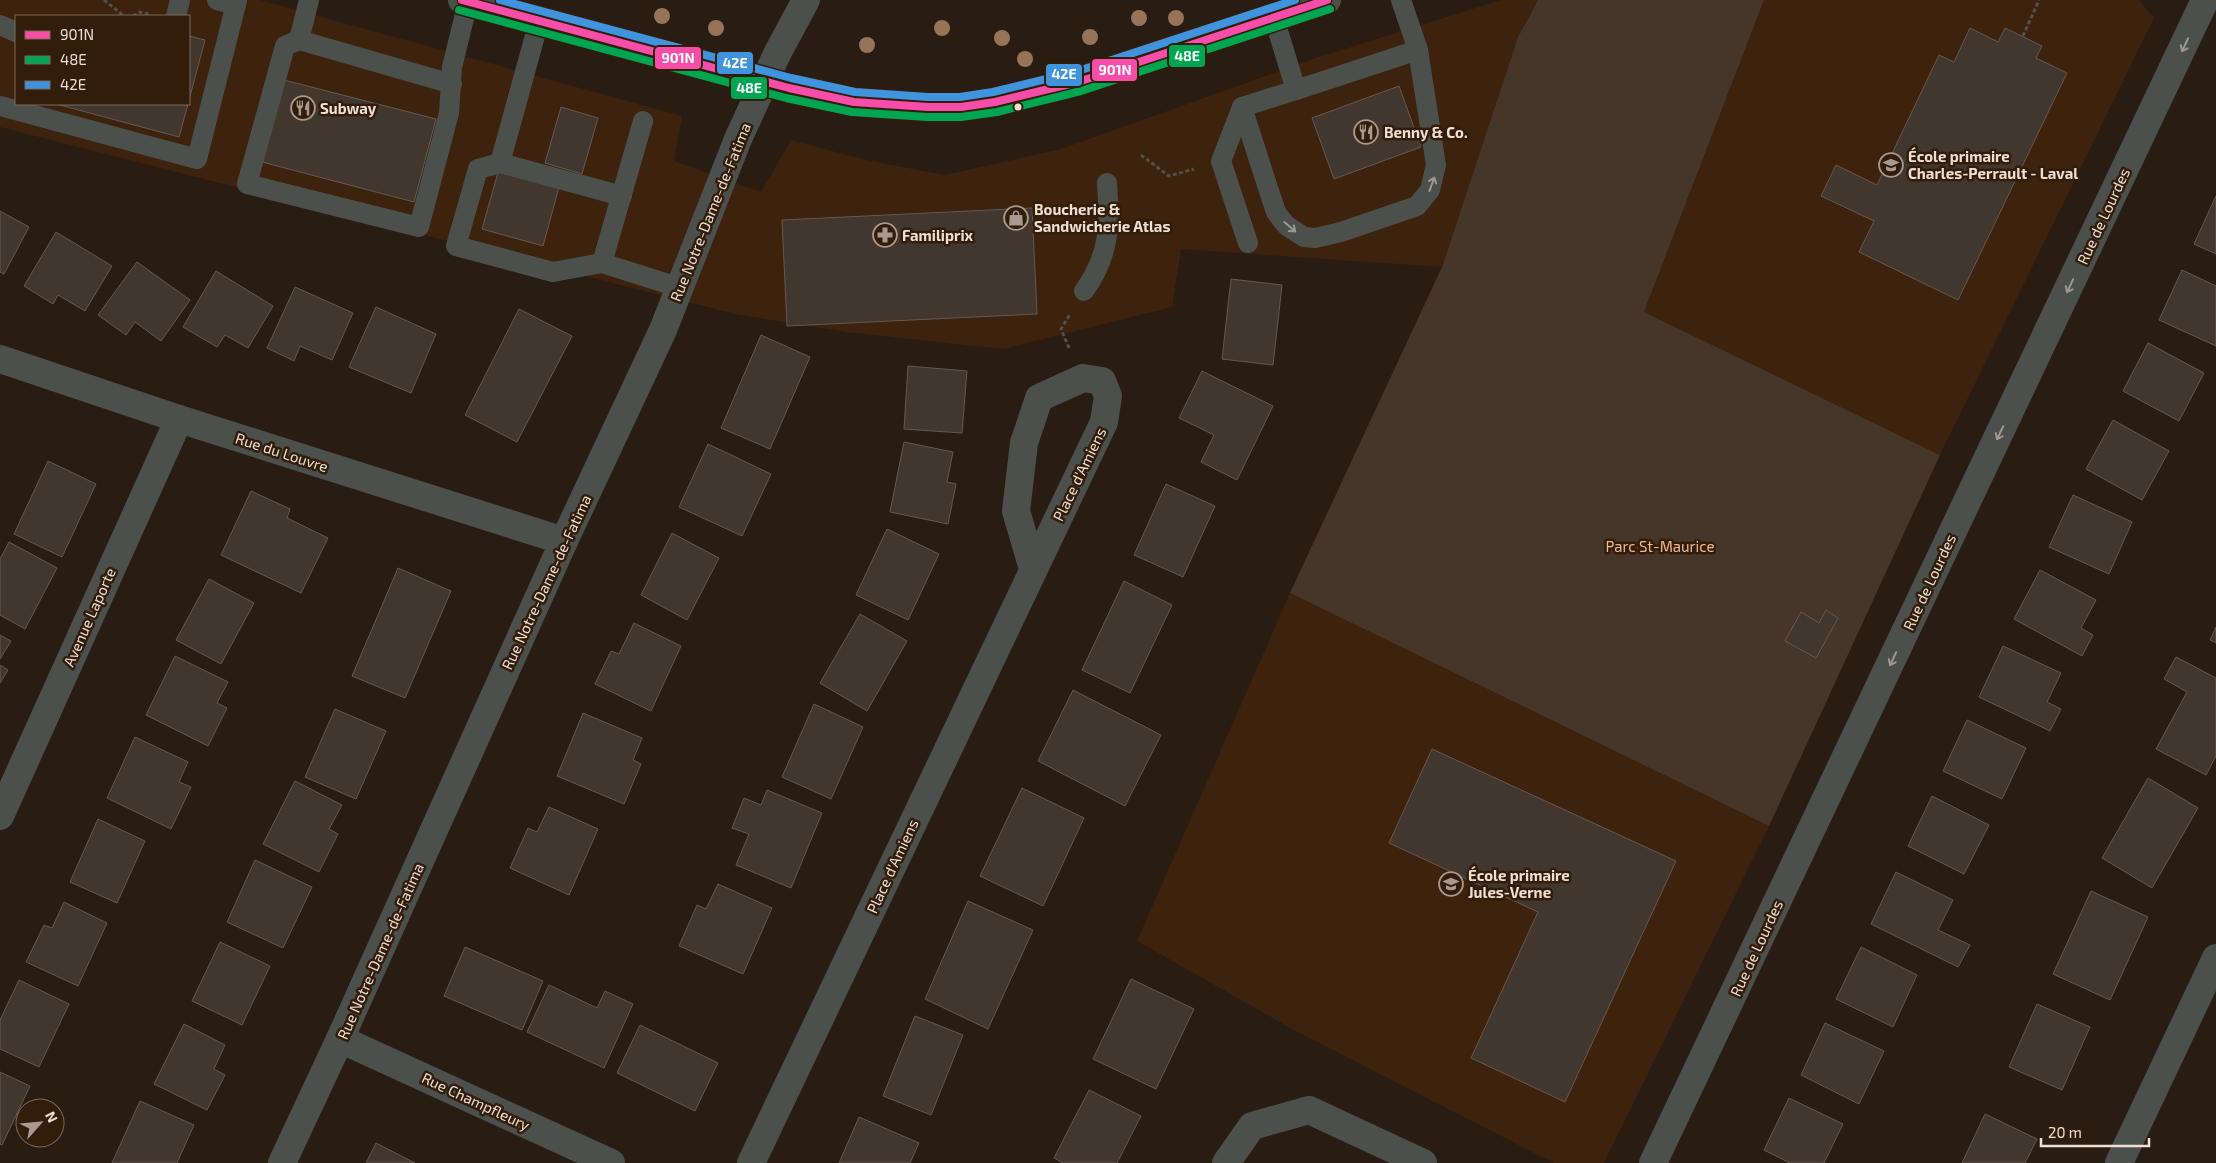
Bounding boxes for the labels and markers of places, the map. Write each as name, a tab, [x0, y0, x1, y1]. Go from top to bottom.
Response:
restaurant icon: Subway	[290, 95, 316, 121]
place label: Subway	[320, 99, 377, 118]
unlabelled marker	[1013, 102, 1023, 112]
restaurant icon: Benny & Co.	[1353, 119, 1379, 145]
place label: Benny & Co.	[1384, 123, 1468, 142]
place label: École primaire Charles-Perrault - Laval	[1908, 146, 2078, 182]
school or university icon: École primaire Charles-Perrault - Laval	[1878, 152, 1904, 178]
place label: Boucherie & Sandwicherie Atlas	[1034, 200, 1170, 235]
shop icon: Boucherie & Sandwicherie Atlas	[1003, 205, 1029, 231]
pharmacy icon: Familiprix	[872, 222, 898, 248]
place label: Familiprix	[902, 226, 974, 244]
place label: École primaire Jules-Verne	[1468, 865, 1570, 901]
school or university icon: École primaire Jules-Verne	[1438, 871, 1464, 897]

